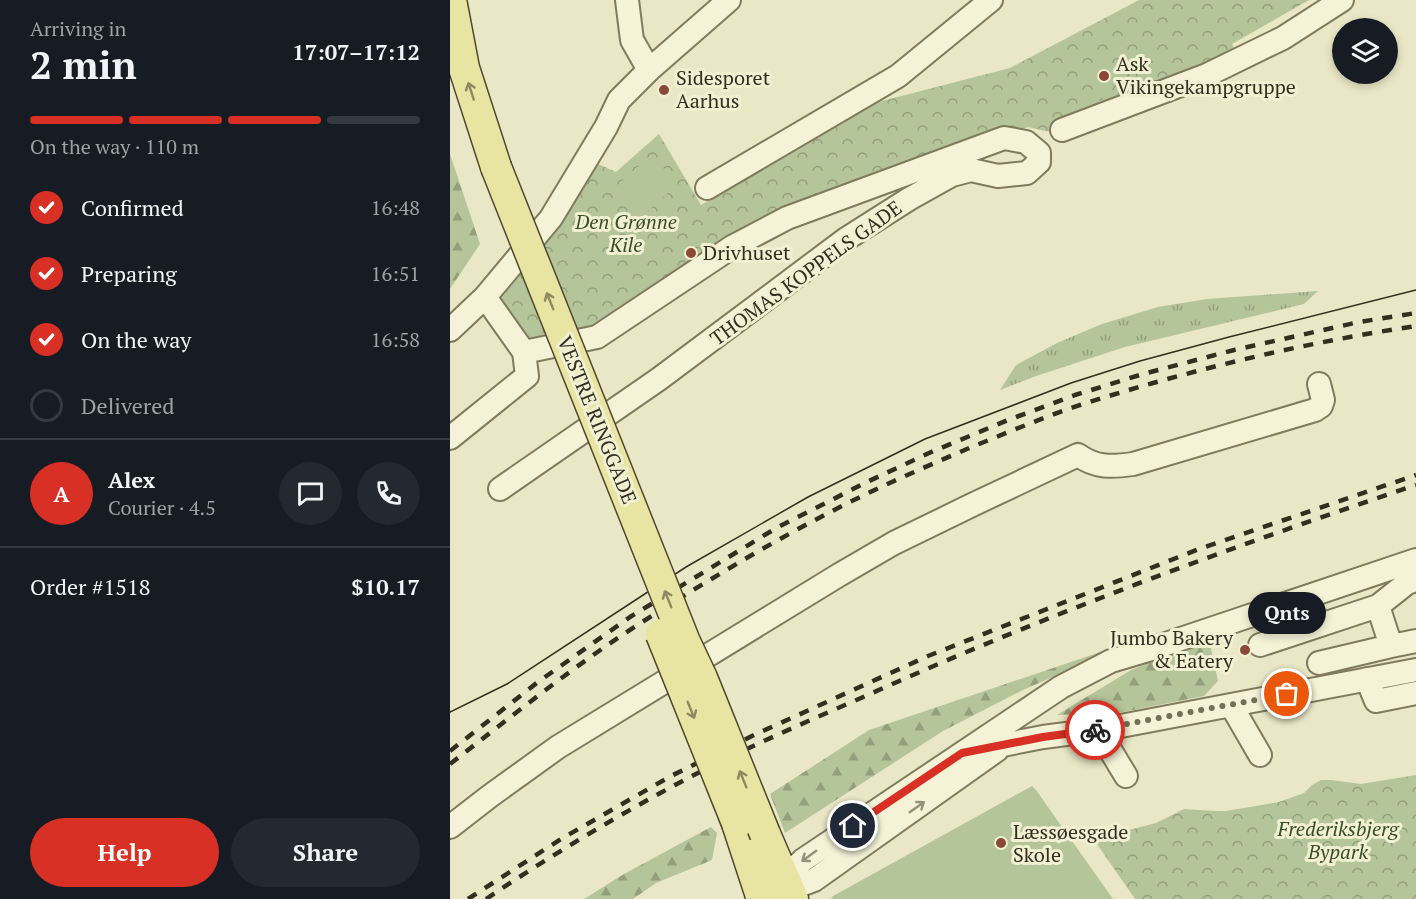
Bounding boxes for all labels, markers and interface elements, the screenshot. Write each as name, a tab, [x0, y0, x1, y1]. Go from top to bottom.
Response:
text: Arriving in	[30, 15, 126, 42]
map controls	[1332, 18, 1398, 84]
button: layers	[1332, 18, 1398, 84]
text: 17:07–17:12	[292, 37, 420, 66]
text: 2 min	[30, 38, 137, 90]
place label: Ask Vikingekampgruppe	[1116, 50, 1296, 100]
place label: Sidesporet Aarhus	[676, 64, 771, 114]
marker: Ask Vikingekampgruppe	[1097, 69, 1111, 83]
one-way arrow	[465, 82, 476, 101]
marker: Sidesporet Aarhus	[657, 83, 671, 97]
text: On the way · 110 m	[30, 133, 199, 160]
icon: check	[30, 191, 63, 224]
text: Confirmed	[81, 193, 184, 222]
text: 16:48	[371, 194, 420, 221]
street label: THOMAS KOPPELS GADE	[704, 194, 907, 351]
park label: Den Grønne Kile	[574, 208, 677, 258]
place label: Drivhuset	[703, 239, 791, 266]
marker: Drivhuset	[684, 246, 698, 260]
icon: check	[30, 257, 63, 290]
text: Preparing	[81, 259, 177, 288]
text: 16:51	[371, 260, 420, 287]
one-way arrow	[543, 292, 554, 311]
icon: check	[30, 323, 63, 356]
text: On the way	[81, 325, 191, 354]
text: 16:58	[371, 326, 420, 353]
street label: VESTRE RINGGADE	[551, 332, 644, 508]
text: Delivered	[81, 391, 174, 420]
button: chat	[279, 462, 342, 525]
button: phone	[357, 462, 420, 525]
text: Alex	[108, 465, 155, 494]
text: A	[53, 479, 70, 508]
text: Courier · 4.5	[108, 494, 216, 521]
text: Order #1518	[30, 572, 150, 601]
text: $10.17	[351, 572, 420, 601]
one-way arrow	[662, 591, 673, 609]
callout: Qnts	[1248, 592, 1326, 634]
text: Qnts	[1265, 599, 1309, 626]
place label: Jumbo Bakery & Eatery	[1110, 624, 1234, 674]
marker: Jumbo Bakery & Eatery	[1238, 643, 1252, 657]
pin	[1261, 668, 1312, 719]
icon: bag	[1270, 677, 1303, 710]
one-way arrow	[687, 700, 698, 719]
courier	[1065, 700, 1125, 760]
icon: bike	[1079, 714, 1112, 747]
one-way arrow	[737, 771, 748, 789]
pin	[827, 800, 878, 851]
one-way arrow	[908, 800, 924, 813]
icon: home	[836, 809, 869, 842]
park label: Frederiksbjerg Bypark	[1276, 815, 1400, 865]
button: Help	[30, 818, 219, 887]
button: Share	[231, 818, 420, 887]
place label: Læssøesgade Skole	[1013, 818, 1128, 868]
marker: Læssøesgade Skole	[994, 836, 1008, 850]
one-way arrow	[802, 850, 818, 862]

